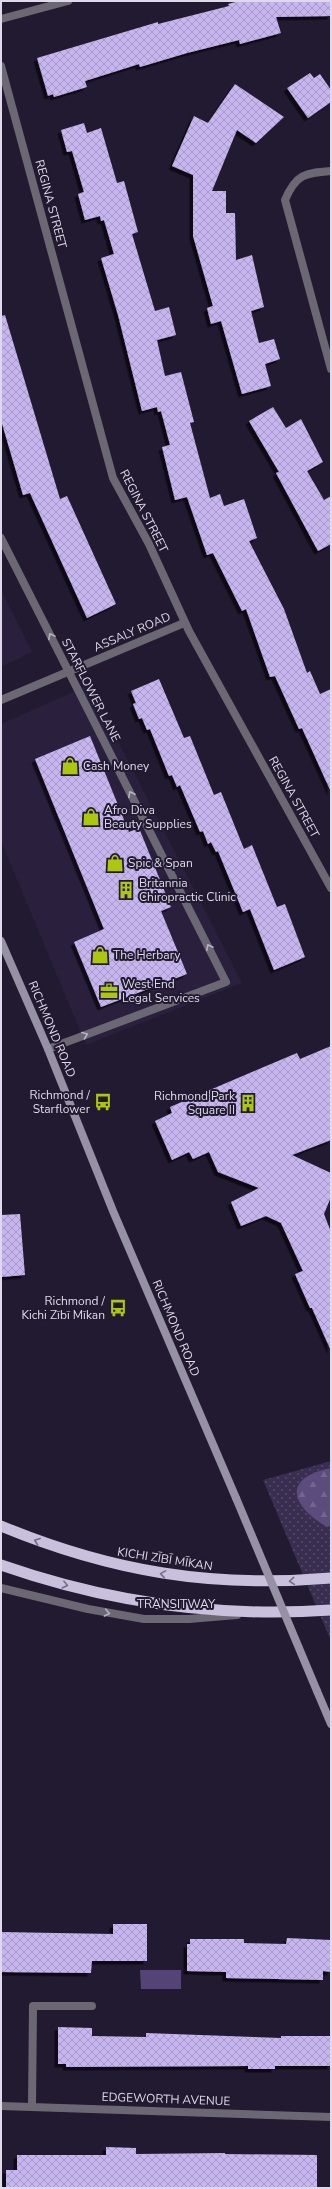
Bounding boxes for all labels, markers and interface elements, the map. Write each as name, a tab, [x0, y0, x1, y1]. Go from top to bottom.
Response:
street label: REGINA STREET	[31, 158, 71, 251]
street label: REGINA STREET	[116, 467, 172, 556]
street label: ASSALY ROAD	[91, 609, 173, 655]
one-way arrow	[48, 633, 55, 640]
street label: STARFLOWER LANE	[58, 636, 124, 744]
street label: REGINA STREET	[265, 753, 323, 841]
shop icon: Cash Money	[60, 756, 80, 776]
place label: Cash Money	[83, 758, 150, 774]
one-way arrow	[128, 791, 136, 798]
place label: Afro Diva Beauty Supplies	[104, 802, 192, 832]
shop icon: Afro Diva Beauty Supplies	[81, 807, 101, 827]
shop icon: Spic & Span	[105, 853, 125, 873]
place label: Spic & Span	[128, 855, 193, 871]
place label: Britannia Chiropractic Clinic	[139, 875, 236, 905]
building icon: Britannia Chiropractic Clinic	[116, 880, 136, 900]
one-way arrow	[206, 944, 214, 952]
shop icon: The Herbary	[90, 945, 110, 965]
place label: The Herbary	[113, 947, 181, 963]
place label: West End Legal Services	[122, 976, 200, 1006]
street label: RICHMOND ROAD	[24, 978, 80, 1080]
office icon: West End Legal Services	[99, 981, 119, 1001]
one-way arrow	[81, 1032, 88, 1040]
place label: Richmond / Starflower	[30, 1087, 91, 1117]
place label: Richmond Park Square II	[154, 1088, 236, 1118]
bus stop icon: Richmond / Starflower	[93, 1092, 113, 1112]
building icon: Richmond Park Square II	[238, 1093, 258, 1113]
street label: RICHMOND ROAD	[148, 1277, 204, 1379]
place label: Richmond / Kichi Zībī Mīkan	[21, 1293, 106, 1323]
bus stop icon: Richmond / Kichi Zībī Mīkan	[108, 1298, 128, 1318]
one-way arrow	[34, 1537, 41, 1545]
street label: KICHI ZĪBĪ MĪKAN	[116, 1544, 214, 1574]
one-way arrow	[159, 1570, 166, 1579]
one-way arrow	[289, 1577, 295, 1586]
one-way arrow	[61, 1580, 68, 1589]
street label: TRANSITWAY	[137, 1596, 216, 1612]
one-way arrow	[104, 1608, 110, 1616]
street label: EDGEWORTH AVENUE	[101, 2089, 231, 2109]

